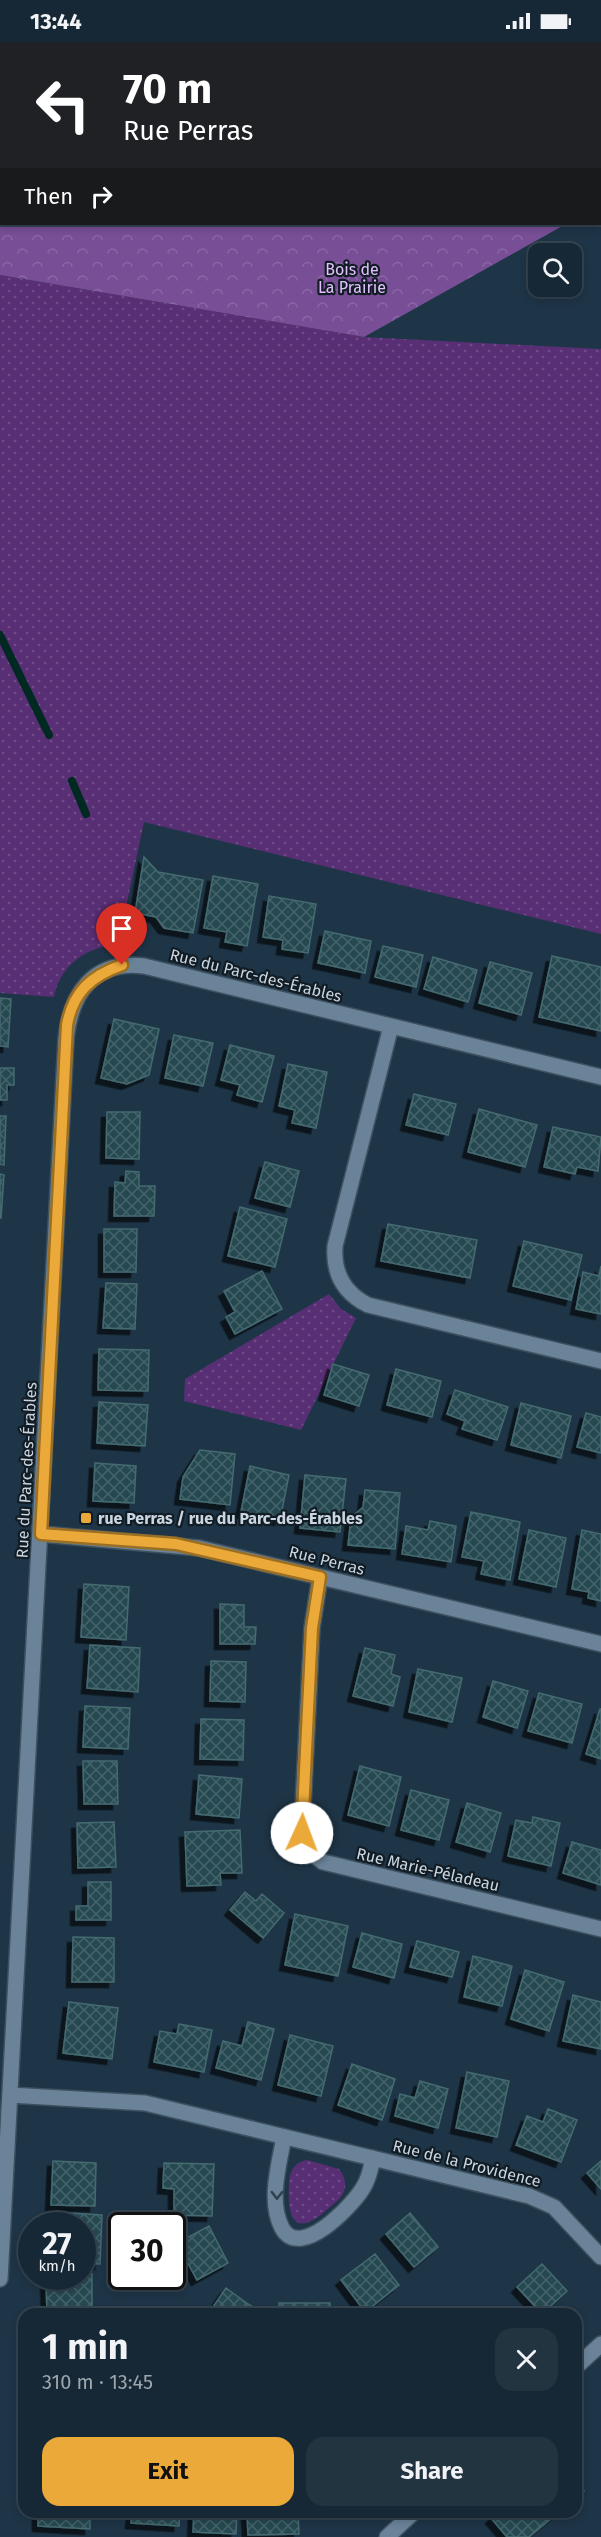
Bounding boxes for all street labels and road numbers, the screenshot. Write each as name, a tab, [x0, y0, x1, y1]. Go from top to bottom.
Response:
street label: Rue du Parc-des-Érables	[168, 944, 344, 1006]
street label: Rue du Parc-des-Érables	[11, 1381, 41, 1559]
street label: Rue Perras	[287, 1542, 367, 1579]
street label: Rue Marie-Péladeau	[355, 1844, 501, 1895]
street label: Rue de la Providence	[391, 2136, 543, 2191]

